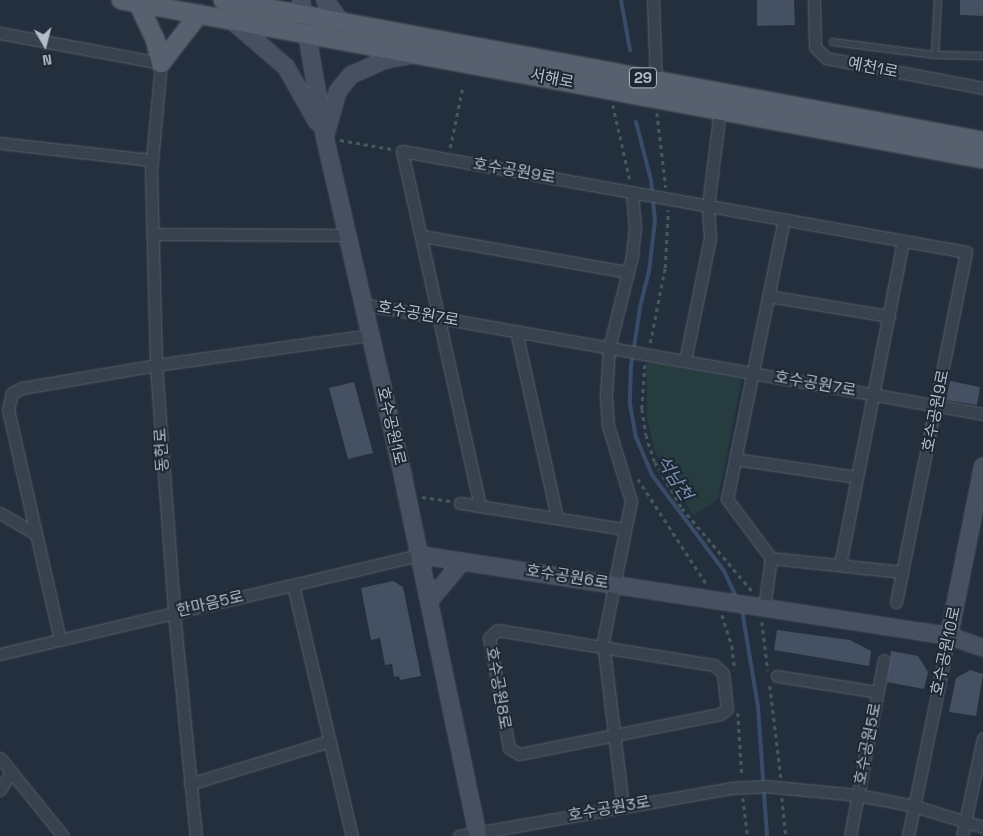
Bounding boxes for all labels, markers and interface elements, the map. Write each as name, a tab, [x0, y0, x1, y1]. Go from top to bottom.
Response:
north arrow	[20, 20, 70, 70]
text: N	[41, 50, 53, 69]
street label: 예천1로	[846, 54, 900, 82]
street label: 서해로	[528, 65, 576, 93]
road number: 29	[628, 66, 658, 90]
street label: 호수공원9로	[471, 154, 557, 188]
street label: 호수공원7로	[376, 297, 460, 331]
street label: 호수공원7로	[773, 367, 857, 401]
street label: 호수공원9로	[919, 368, 953, 454]
street label: 호수공원1로	[373, 385, 409, 467]
street label: 동헌로	[151, 427, 173, 473]
water label: 석남천	[651, 451, 697, 505]
street label: 호수공원6로	[524, 561, 610, 593]
street label: 한마음5로	[174, 587, 246, 621]
street label: 호수공원10로	[927, 605, 965, 697]
street label: 호수공원8로	[481, 645, 515, 731]
street label: 호수공원5로	[851, 701, 885, 787]
street label: 호수공원3로	[566, 792, 652, 826]

